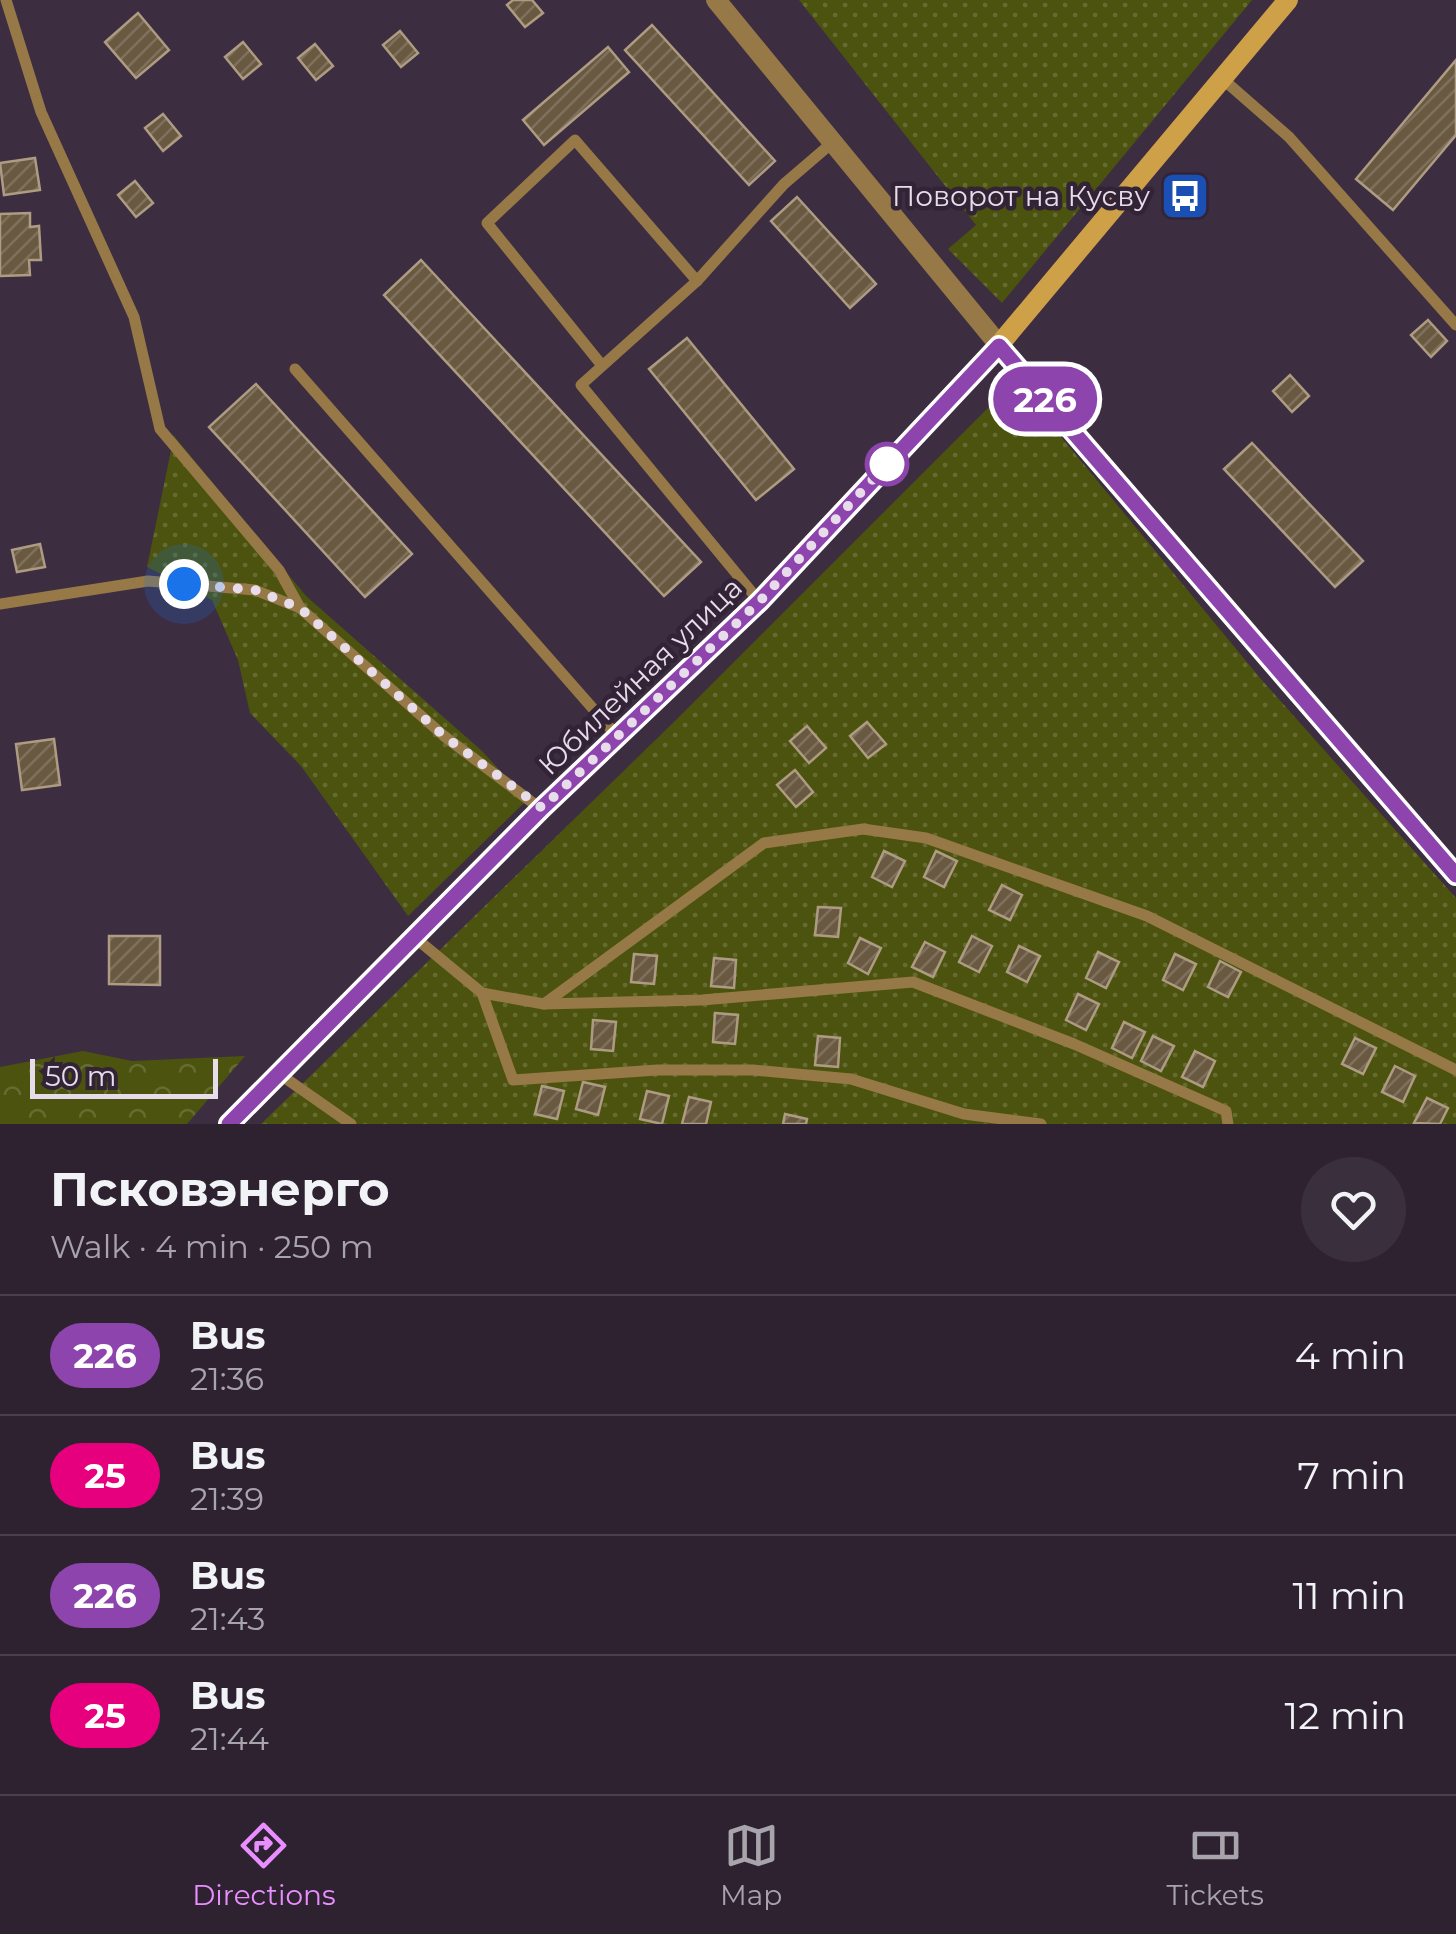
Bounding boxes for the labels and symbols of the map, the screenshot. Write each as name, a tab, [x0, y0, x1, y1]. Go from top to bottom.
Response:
bus stop icon: Поворот на Кусву	[1159, 170, 1211, 222]
place label: Поворот на Кусву	[892, 179, 1150, 213]
line badge: 226	[988, 366, 1102, 432]
unlabelled marker	[866, 443, 908, 485]
your location	[159, 559, 209, 609]
street label: Юбилейная улица	[531, 570, 749, 782]
scale bar	[30, 1054, 218, 1098]

